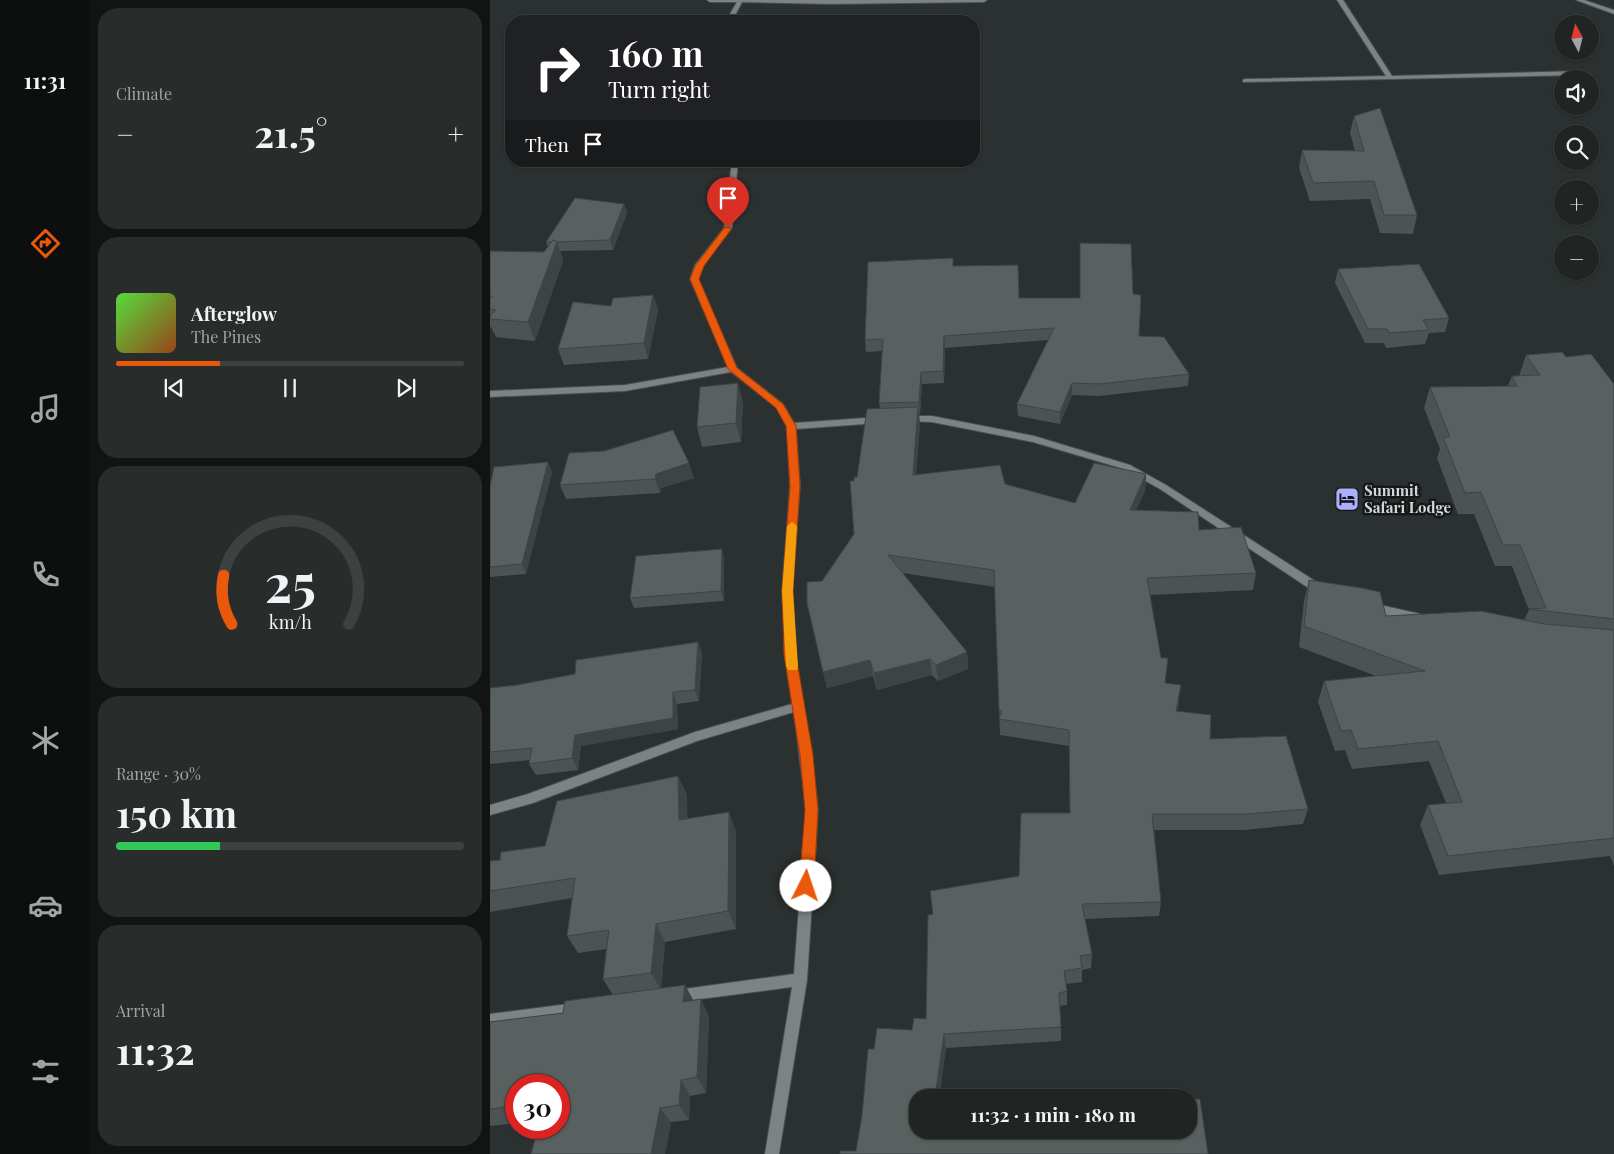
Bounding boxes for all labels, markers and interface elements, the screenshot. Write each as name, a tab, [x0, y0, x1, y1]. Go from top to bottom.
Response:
north arrow	[1554, 15, 1599, 60]
map controls	[1554, 15, 1599, 280]
text: 160 m	[608, 29, 703, 76]
icon: right	[525, 35, 590, 100]
text: 11:31	[24, 65, 66, 95]
button: sound	[1554, 70, 1599, 115]
text: Turn right	[608, 74, 710, 104]
text: Climate	[116, 83, 172, 104]
text: 21.5°	[254, 107, 327, 158]
text: −	[116, 115, 134, 152]
text: +	[448, 115, 464, 152]
button: search	[1554, 125, 1599, 170]
icon: arrive	[579, 130, 607, 158]
text: Then	[525, 131, 569, 157]
pin	[707, 177, 749, 228]
button: +	[1554, 180, 1599, 225]
icon: arrive	[714, 184, 742, 212]
icon: directions	[28, 226, 63, 261]
button: −	[1554, 235, 1599, 280]
text: Afterglow	[191, 300, 277, 326]
text: The Pines	[191, 326, 261, 347]
icon: previous	[160, 374, 188, 402]
icon: pause	[276, 374, 304, 402]
icon: next	[392, 374, 420, 402]
icon: music	[28, 391, 63, 426]
place label: Summit Safari Lodge	[1364, 480, 1451, 517]
hotel icon: Summit Safari Lodge	[1334, 486, 1360, 512]
text: 25	[264, 547, 316, 616]
icon: phone	[28, 557, 63, 592]
text: km/h	[269, 610, 312, 633]
icon: climate	[28, 723, 63, 758]
text: Range · 30%	[116, 763, 201, 784]
text: 150 km	[116, 787, 237, 838]
position arrow	[779, 859, 831, 911]
icon: car	[28, 888, 63, 923]
text: Arrival	[116, 1000, 165, 1021]
text: 11:32	[116, 1024, 195, 1075]
icon: filters	[28, 1054, 63, 1089]
speed limit sign: 30	[505, 1074, 570, 1139]
text: 11:32 · 1 min · 180 m	[970, 1101, 1136, 1127]

